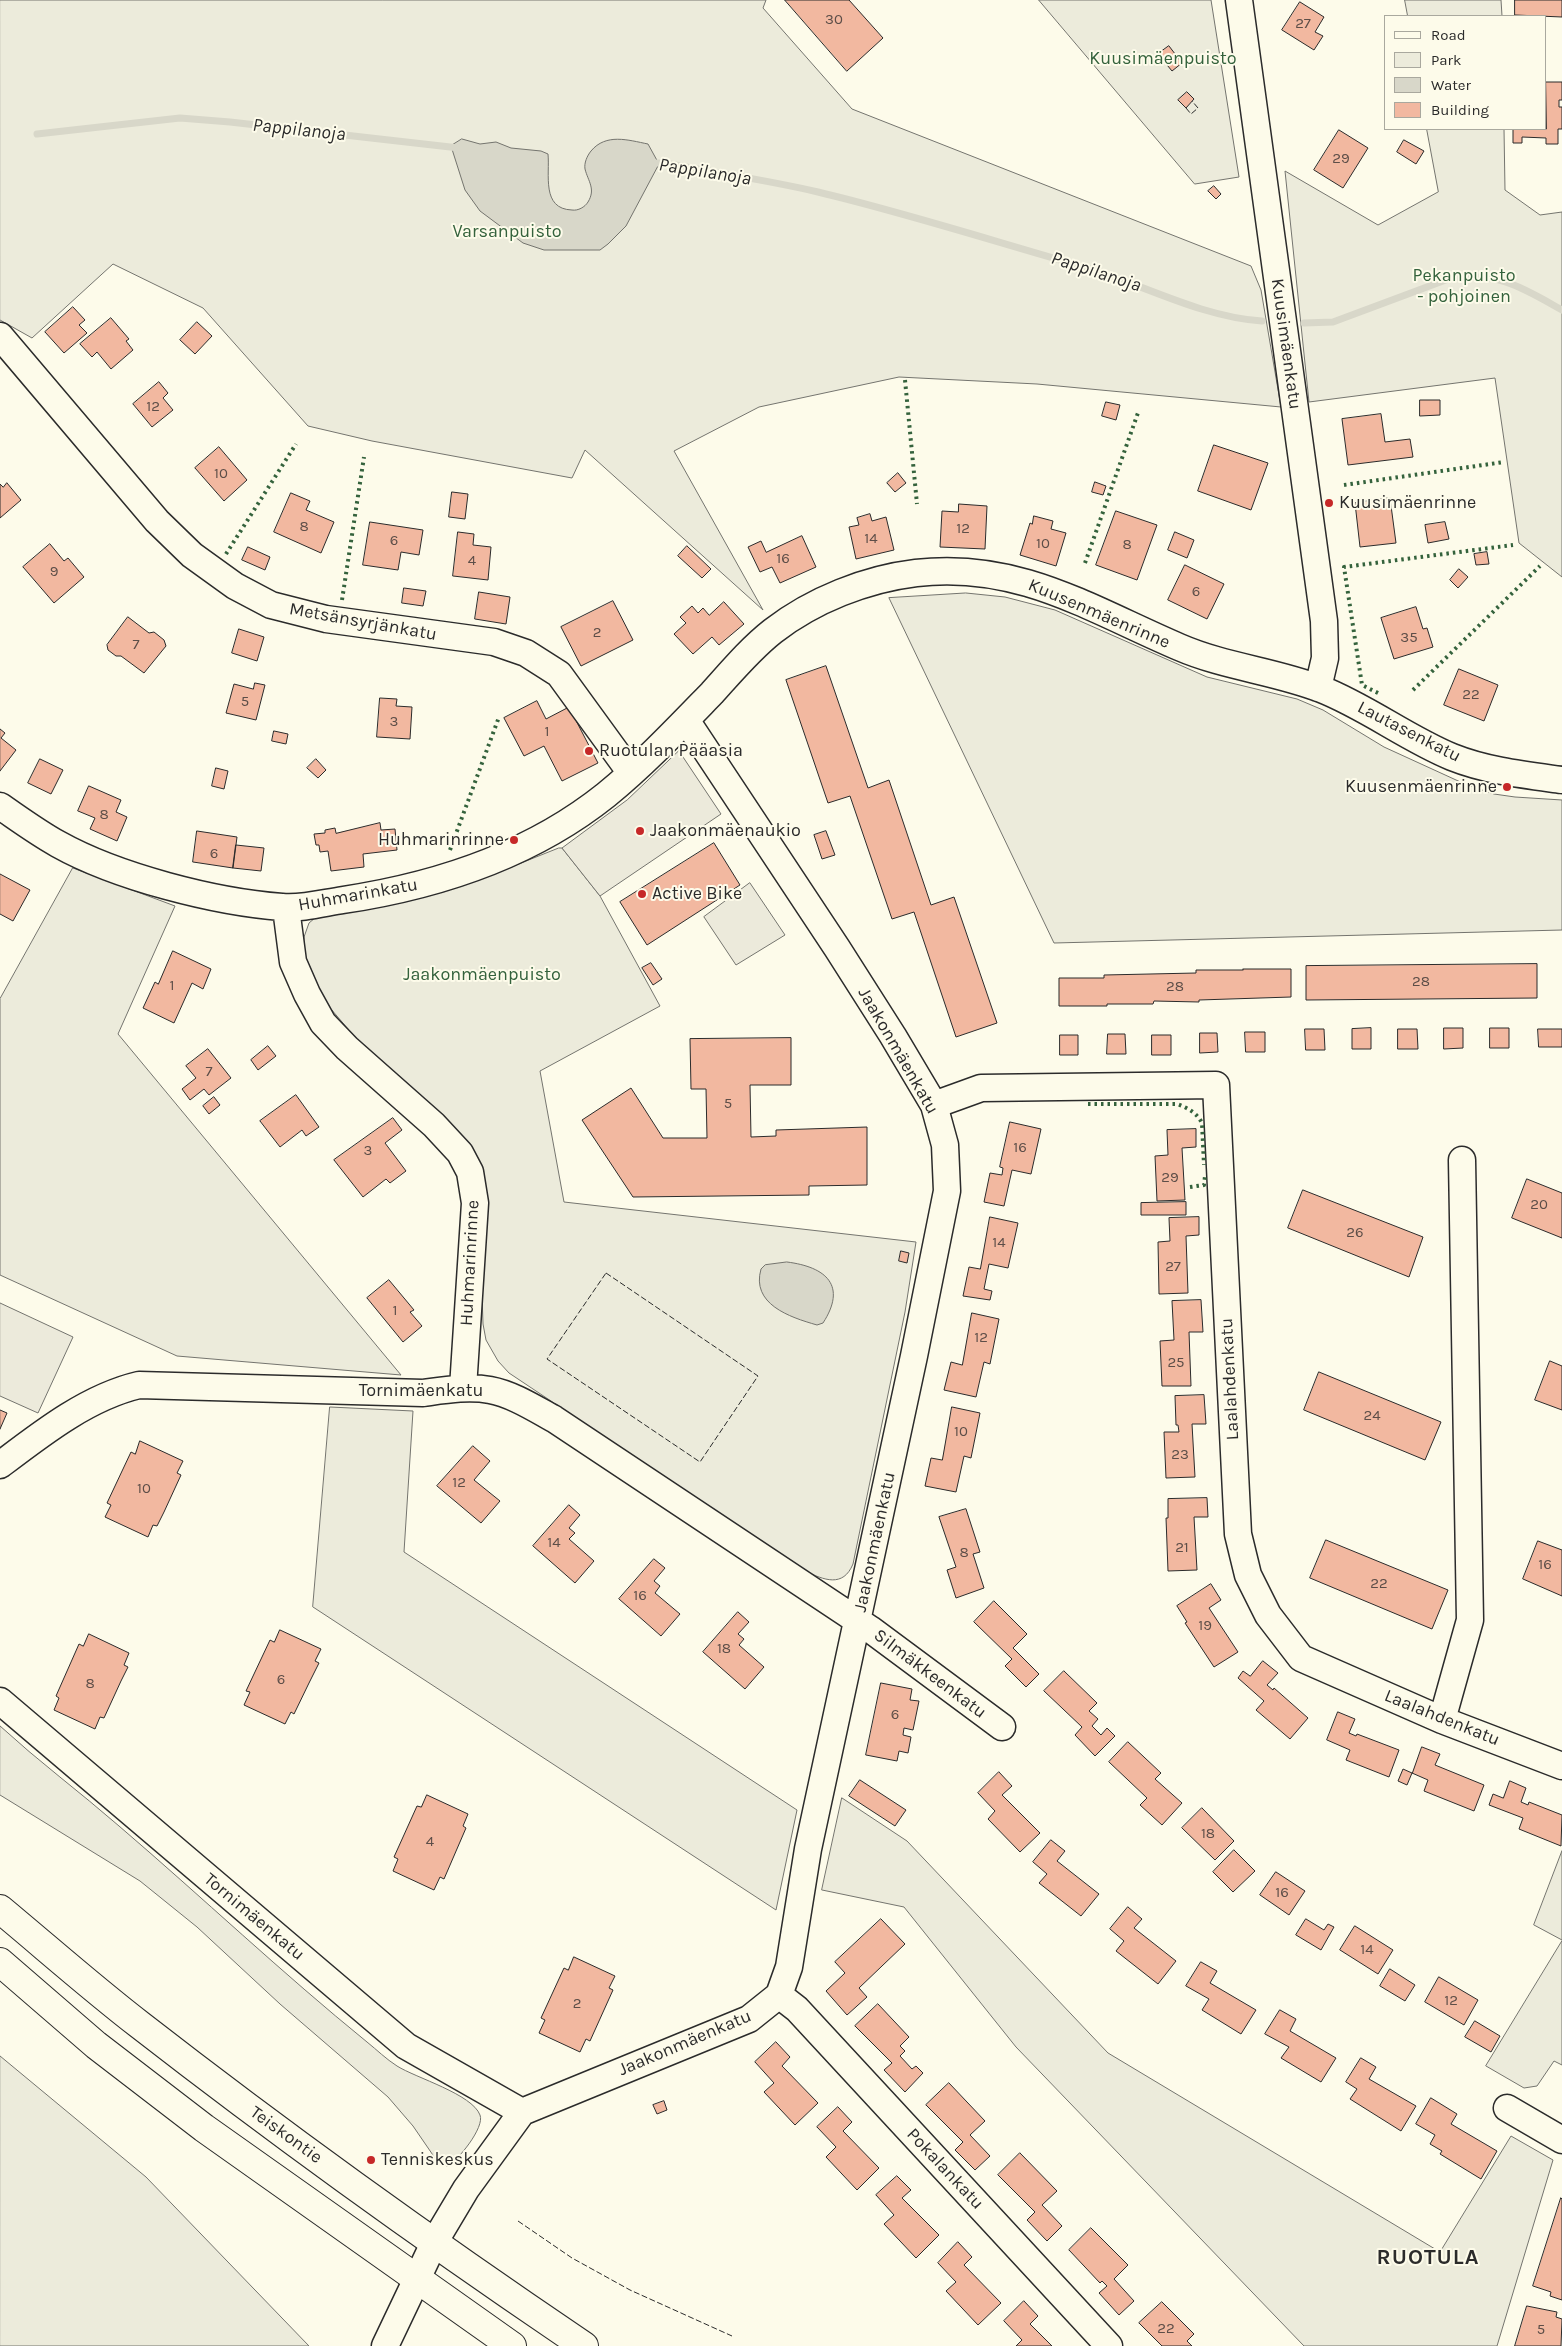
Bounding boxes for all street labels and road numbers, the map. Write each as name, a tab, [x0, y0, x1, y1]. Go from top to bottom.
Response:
street label: Kuusimäenkatu	[1266, 277, 1306, 411]
street label: Kuusenmäenrinne	[1025, 574, 1173, 654]
street label: Metsänsyrjänkatu	[287, 598, 439, 646]
street label: Lautasenkatu	[1354, 697, 1464, 767]
street label: Huhmarinkatu	[297, 874, 419, 916]
street label: Jaakonmäenkatu	[853, 984, 943, 1118]
street label: Huhmarinrinne	[456, 1199, 484, 1327]
street label: Laalahdenkatu	[1216, 1317, 1244, 1441]
street label: Tornimäenkatu	[359, 1380, 483, 1402]
street label: Jaakonmäenkatu	[850, 1470, 900, 1614]
street label: Silmäkkeenkatu	[869, 1625, 991, 1723]
street label: Laalahdenkatu	[1381, 1685, 1503, 1751]
street label: Tornimäenkatu	[199, 1869, 309, 1965]
street label: Jaakonmäenkatu	[615, 2005, 755, 2081]
street label: Teiskontie	[246, 2102, 326, 2168]
street label: Pokalankatu	[902, 2124, 988, 2214]

